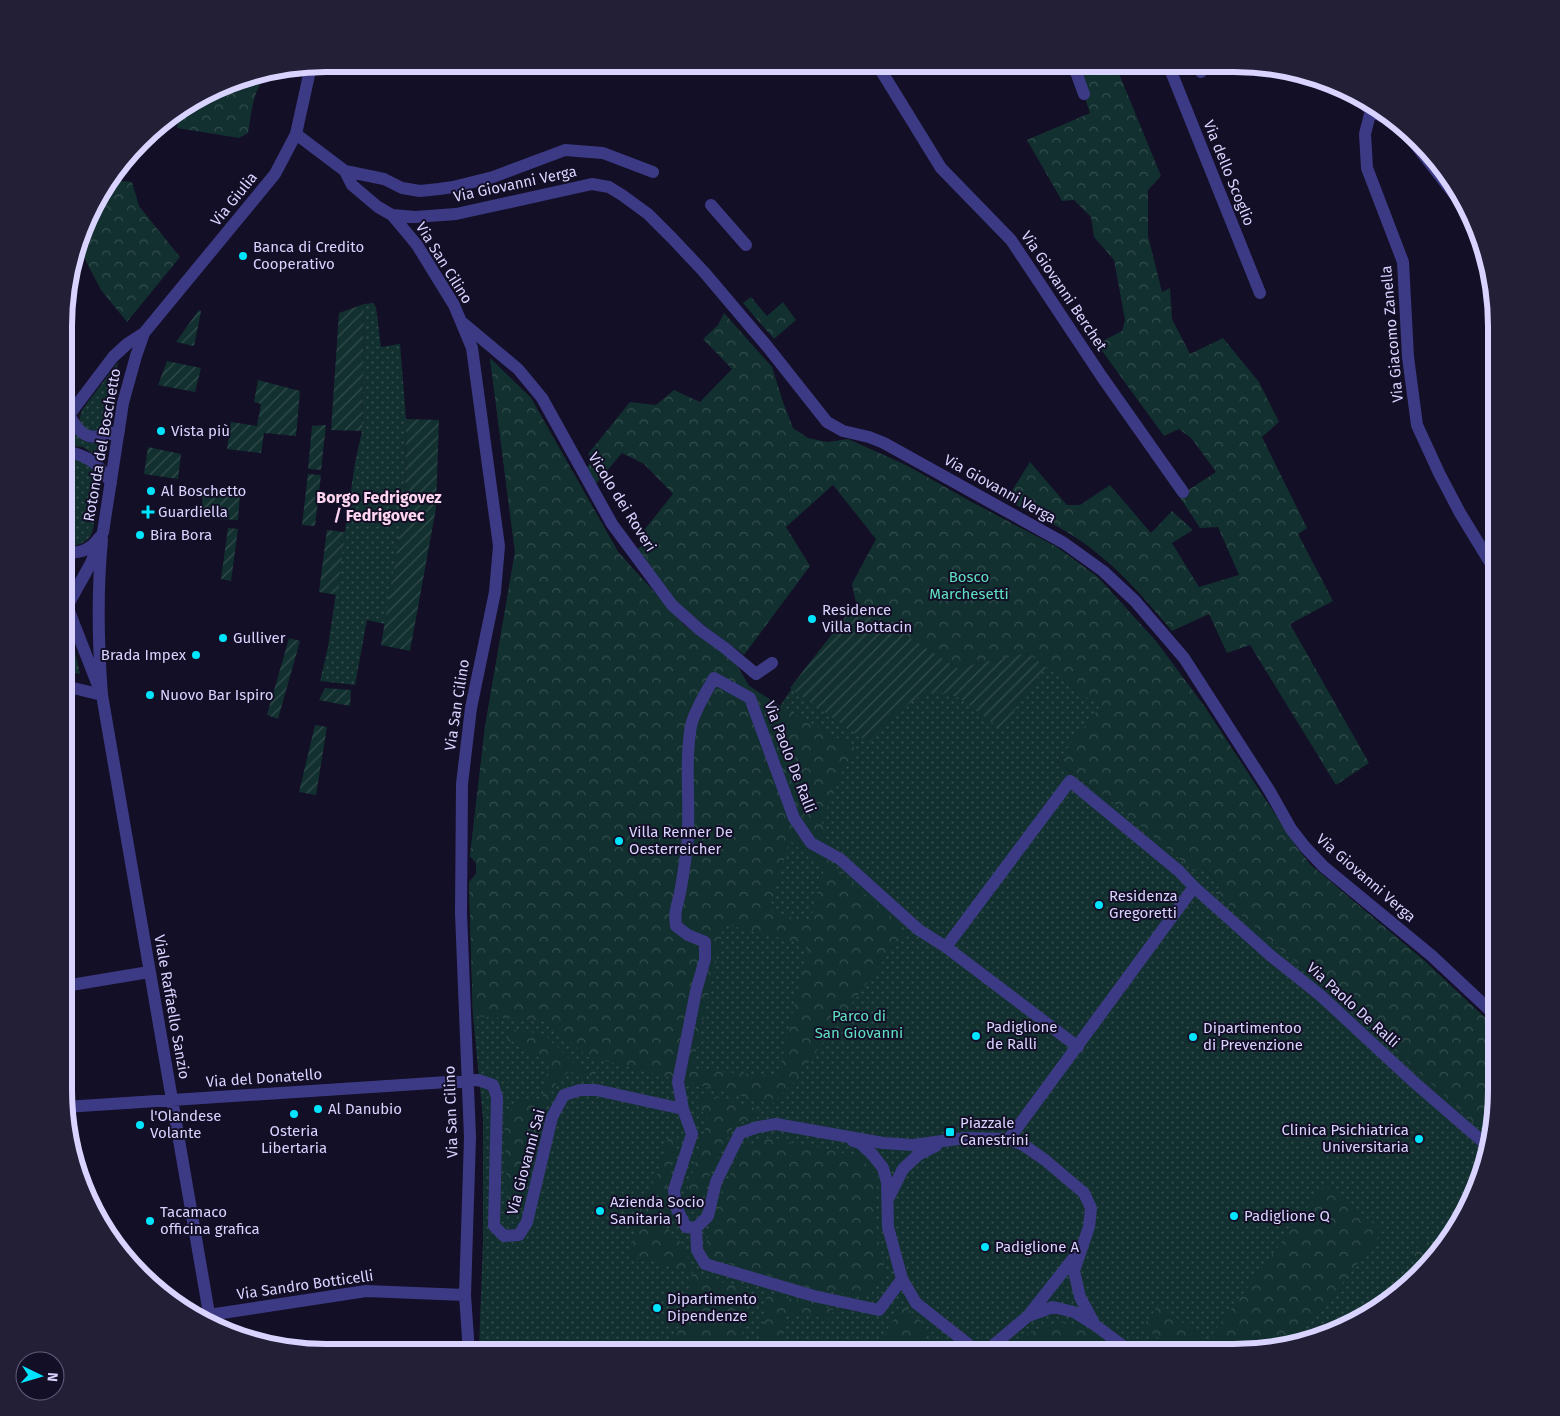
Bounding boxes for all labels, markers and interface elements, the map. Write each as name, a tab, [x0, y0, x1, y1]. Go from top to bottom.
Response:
street label: Via dello Scoglio	[1200, 118, 1258, 228]
street label: Via Giovanni Verga	[452, 162, 578, 206]
street label: Via Giulia	[207, 168, 261, 230]
street label: Via San Cilino	[412, 219, 476, 307]
street label: Via Giovanni Berchet	[1017, 228, 1111, 355]
place label: Banca di Credito Cooperativo	[253, 238, 364, 273]
marker: Banca di Credito Cooperativo	[237, 250, 249, 262]
street label: Via Giacomo Zanella	[1377, 265, 1407, 403]
street label: Rotonda del Boschetto	[80, 367, 124, 523]
place label: Vista più	[171, 422, 230, 440]
marker: Vista più	[155, 425, 167, 437]
street label: Vicolo dei Roveri	[584, 449, 660, 555]
street label: Via Giovanni Verga	[941, 451, 1059, 527]
place label: Al Boschetto	[161, 482, 246, 500]
marker: Al Boschetto	[145, 485, 157, 497]
district label: Borgo Fedrigovez / Fedrigovec	[316, 488, 442, 525]
place label: Guardiella	[158, 503, 228, 521]
marker: Guardiella	[142, 506, 154, 518]
place label: Bira Bora	[150, 526, 212, 544]
marker: Bira Bora	[134, 529, 146, 541]
park label: Bosco Marchesetti	[929, 568, 1009, 603]
place label: Residence Villa Bottacin	[822, 601, 912, 636]
marker: Residence Villa Bottacin	[806, 613, 818, 625]
place label: Gulliver	[233, 629, 286, 647]
marker: Gulliver	[217, 632, 229, 644]
place label: Brada Impex	[101, 646, 187, 664]
marker: Brada Impex	[190, 649, 202, 661]
street label: Via San Cilino	[441, 658, 473, 752]
place label: Nuovo Bar Ispiro	[160, 686, 273, 704]
marker: Nuovo Bar Ispiro	[144, 689, 156, 701]
street label: Via Paolo De Ralli	[760, 699, 820, 815]
place label: Villa Renner De Oesterreicher	[629, 823, 733, 858]
street label: Via Giovanni Verga	[1313, 830, 1419, 926]
marker: Villa Renner De Oesterreicher	[613, 835, 625, 847]
place label: Residenza Gregoretti	[1109, 887, 1178, 922]
marker: Residenza Gregoretti	[1093, 899, 1105, 911]
street label: Viale Raffaello Sanzio	[150, 933, 194, 1081]
street label: Via Paolo De Ralli	[1303, 959, 1403, 1051]
park label: Parco di San Giovanni	[815, 1007, 903, 1042]
place label: Padiglione de Ralli	[986, 1018, 1057, 1053]
place label: Dipartimentoo di Prevenzione	[1203, 1019, 1303, 1054]
marker: Padiglione de Ralli	[970, 1030, 982, 1042]
marker: Dipartimentoo di Prevenzione	[1187, 1031, 1199, 1043]
street label: Via del Donatello	[205, 1065, 323, 1091]
street label: Via San Cilino	[440, 1065, 462, 1159]
place label: Al Danubio	[328, 1100, 402, 1118]
marker: Al Danubio	[312, 1103, 324, 1115]
place label: l'Olandese Volante	[150, 1107, 221, 1142]
street label: Via Giovanni Sai	[503, 1107, 549, 1217]
marker: Osteria Libertaria	[288, 1108, 300, 1120]
place label: Piazzale Canestrini	[960, 1114, 1029, 1149]
marker: l'Olandese Volante	[134, 1119, 146, 1131]
place label: Clinica Psichiatrica Universitaria	[1282, 1121, 1409, 1156]
place label: Osteria Libertaria	[261, 1122, 327, 1157]
marker: Piazzale Canestrini	[944, 1126, 956, 1138]
marker: Clinica Psichiatrica Universitaria	[1413, 1133, 1425, 1145]
place label: Azienda Socio Sanitaria 1	[610, 1193, 705, 1228]
place label: Tacamaco officina grafica	[160, 1203, 260, 1238]
marker: Azienda Socio Sanitaria 1	[594, 1205, 606, 1217]
place label: Padiglione Q	[1244, 1207, 1330, 1225]
marker: Padiglione Q	[1228, 1210, 1240, 1222]
marker: Tacamaco officina grafica	[144, 1215, 156, 1227]
place label: Padiglione A	[995, 1238, 1079, 1256]
marker: Padiglione A	[979, 1241, 991, 1253]
street label: Via Sandro Botticelli	[235, 1266, 375, 1304]
place label: Dipartimento Dipendenze	[667, 1290, 757, 1325]
marker: Dipartimento Dipendenze	[651, 1302, 663, 1314]
north arrow	[15, 1351, 65, 1401]
text: N	[44, 1372, 61, 1382]

